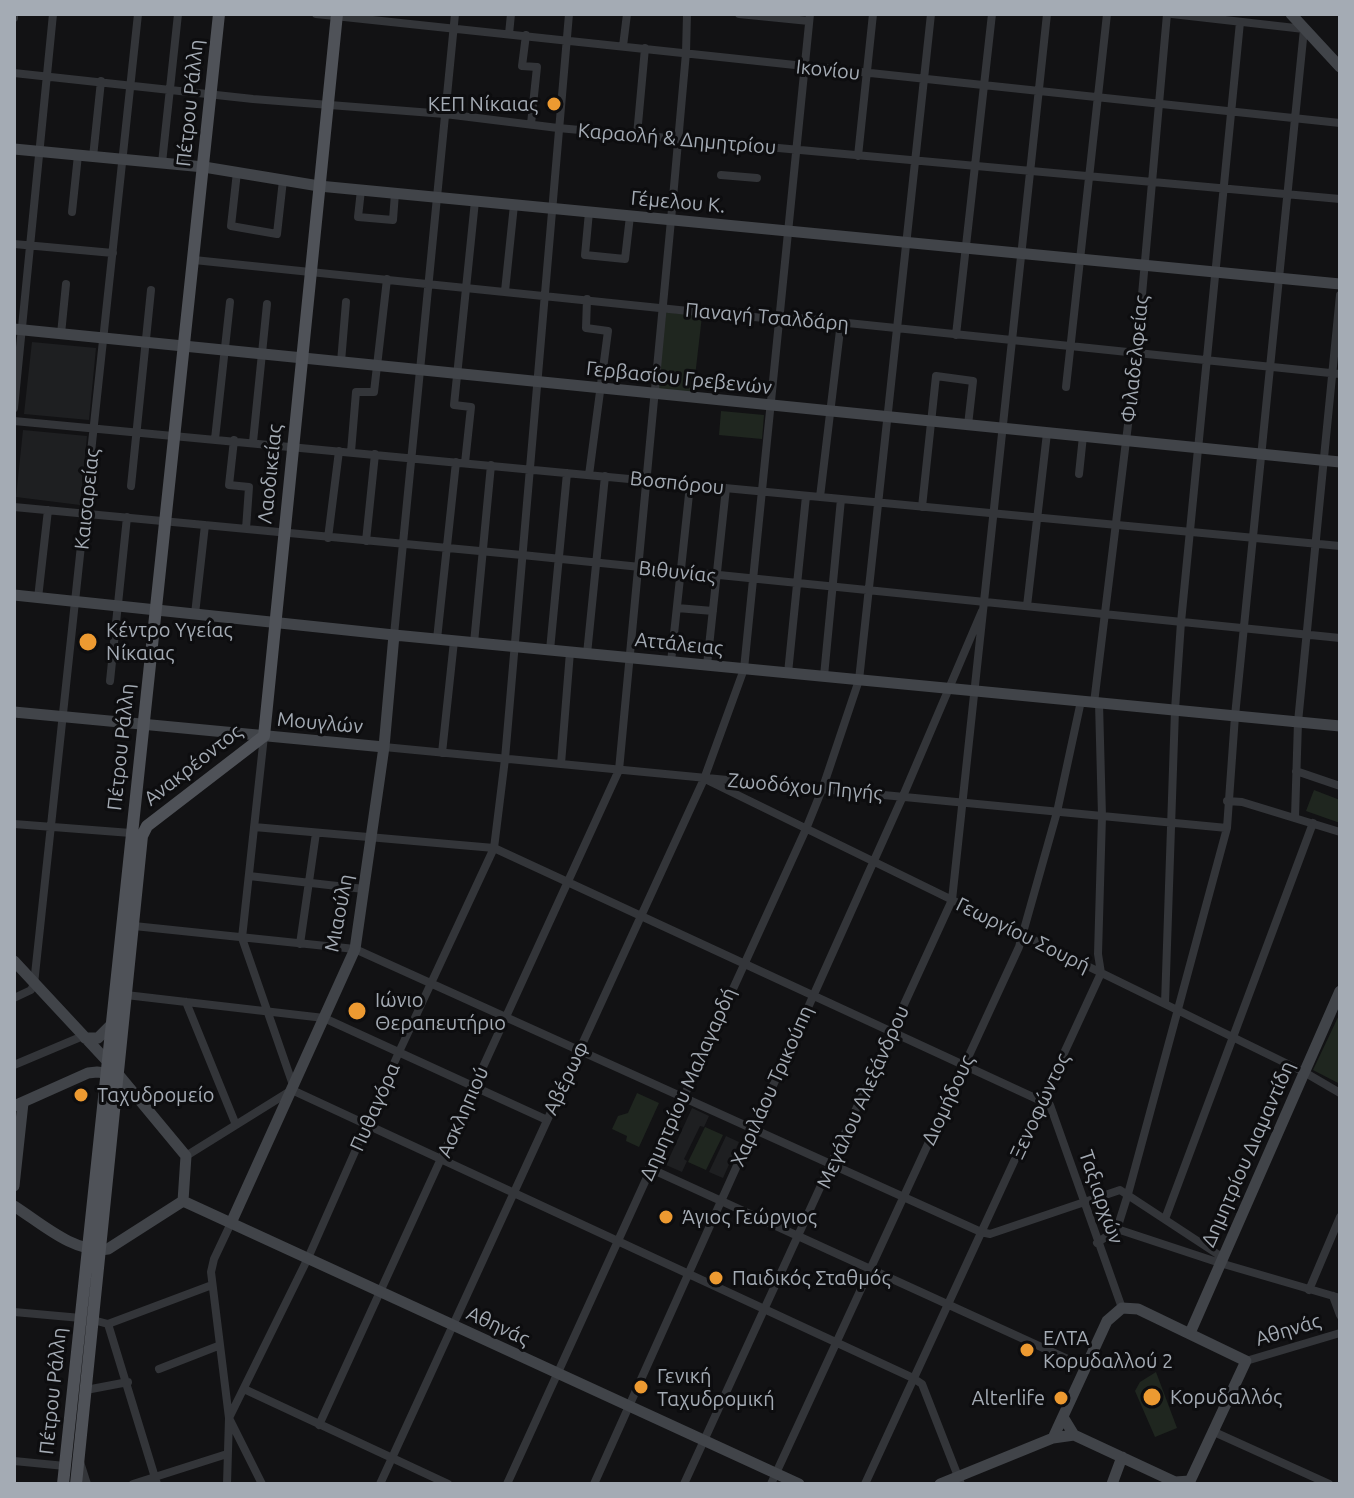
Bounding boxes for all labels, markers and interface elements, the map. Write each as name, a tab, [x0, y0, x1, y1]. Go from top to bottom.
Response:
street label: Πέτρου Ράλλη	[171, 38, 209, 168]
street label: Ικονίου	[795, 55, 861, 85]
place label: ΚΕΠ Νίκαιας	[428, 92, 538, 116]
marker: ΚΕΠ Νίκαιας	[545, 95, 563, 113]
street label: Καραολή & Δημητρίου	[577, 118, 777, 160]
street label: Γέμελου Κ.	[630, 186, 726, 218]
street label: Φιλαδελφείας	[1116, 294, 1154, 424]
street label: Παναγή Τσαλδάρη	[684, 298, 850, 336]
street label: Γερβασίου Γρεβενών	[585, 356, 773, 400]
street label: Λαοδικείας	[253, 423, 287, 525]
street label: Καισαρείας	[70, 447, 104, 551]
street label: Βοσπόρου	[629, 466, 725, 500]
street label: Βιθυνίας	[637, 556, 717, 588]
place label: Κέντρο Υγείας Νίκαιας	[106, 618, 233, 665]
street label: Αττάλειας	[634, 627, 724, 661]
marker: Κέντρο Υγείας Νίκαιας	[77, 631, 99, 653]
street label: Πέτρου Ράλλη	[102, 682, 140, 812]
street label: Μουγλών	[276, 707, 364, 739]
street label: Ανακρέοντος	[139, 719, 247, 811]
street label: Ζωοδόχου Πηγής	[726, 768, 884, 806]
street label: Μιαούλη	[320, 872, 358, 954]
street label: Γεωργίου Σουρή	[952, 892, 1094, 978]
street label: Δημητρίου Μαλαγαρδή	[635, 984, 741, 1184]
place label: Ιώνιο Θεραπευτήριο	[375, 988, 506, 1035]
marker: Ιώνιο Θεραπευτήριο	[346, 1000, 368, 1022]
street label: Χαριλάου Τρικούπη	[726, 1002, 818, 1170]
street label: Μεγάλου Αλεξάνδρου	[812, 1002, 914, 1192]
street label: Αβέρωφ	[538, 1037, 594, 1119]
street label: Ξενοφώντος	[1005, 1049, 1075, 1163]
street label: Διομήδους	[917, 1051, 979, 1149]
street label: Δημητρίου Διαμαντίδη	[1196, 1057, 1300, 1251]
street label: Πυθαγόρα	[345, 1059, 405, 1155]
street label: Ασκληπιού	[432, 1063, 494, 1161]
place label: Ταχυδρομείο	[97, 1083, 215, 1107]
marker: Ταχυδρομείο	[72, 1086, 90, 1104]
street label: Ταξιαρχών	[1074, 1147, 1128, 1247]
place label: Άγιος Γεώργιος	[682, 1205, 817, 1229]
marker: Άγιος Γεώργιος	[657, 1208, 675, 1226]
place label: Παιδικός Σταθμός	[732, 1266, 891, 1290]
marker: Παιδικός Σταθμός	[707, 1269, 725, 1287]
street label: Αθηνάς	[463, 1301, 533, 1351]
street label: Αθηνάς	[1253, 1309, 1323, 1351]
street label: Πέτρου Ράλλη	[34, 1326, 72, 1456]
place label: ΕΛΤΑ Κορυδαλλού 2	[1043, 1326, 1173, 1373]
marker: ΕΛΤΑ Κορυδαλλού 2	[1018, 1341, 1036, 1359]
place label: Γενική Ταχυδρομική	[657, 1364, 775, 1411]
marker: Γενική Ταχυδρομική	[632, 1378, 650, 1396]
place label: Κορυδαλλός	[1170, 1385, 1282, 1409]
place label: Alterlife	[972, 1386, 1045, 1410]
marker: Κορυδαλλός	[1141, 1386, 1163, 1408]
marker: Alterlife	[1052, 1389, 1070, 1407]

